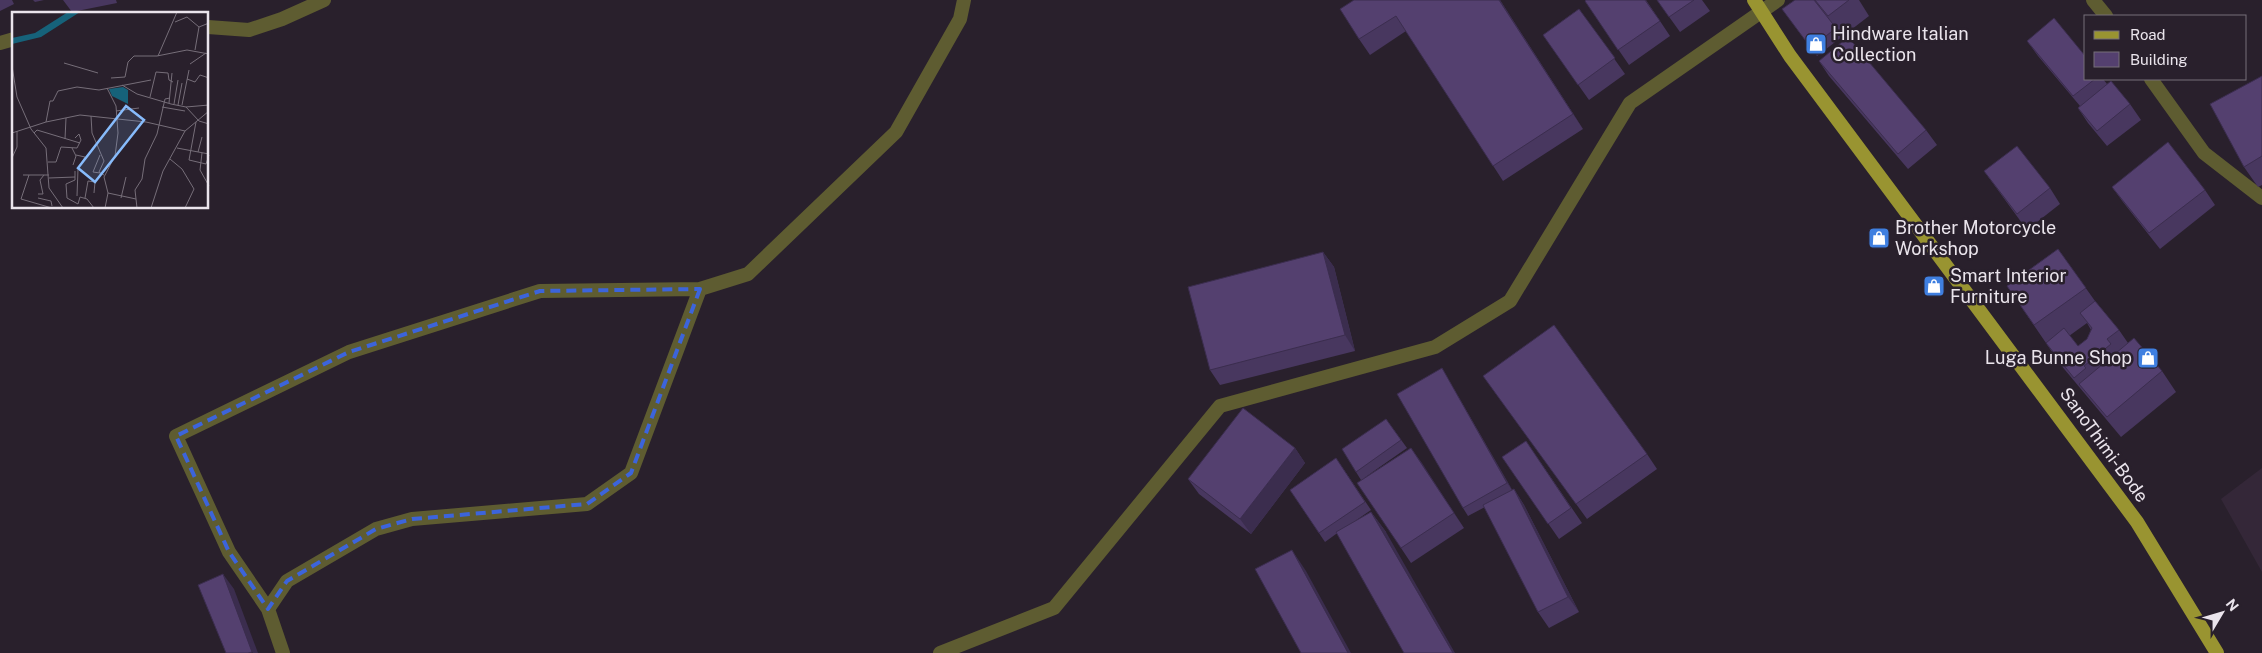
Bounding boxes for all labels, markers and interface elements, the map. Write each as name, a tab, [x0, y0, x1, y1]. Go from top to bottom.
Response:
inset map	[12, 12, 209, 209]
legend	[2084, 15, 2247, 80]
place label: Hindware Italian Collection	[1832, 23, 1969, 65]
text: Road	[2130, 26, 2166, 43]
shop icon: Hindware Italian Collection	[1804, 32, 1828, 56]
text: Building	[2130, 51, 2188, 68]
place label: Brother Motorcycle Workshop	[1895, 217, 2056, 259]
shop icon: Brother Motorcycle Workshop	[1867, 226, 1891, 250]
place label: Smart Interior Furniture	[1950, 265, 2066, 307]
shop icon: Smart Interior Furniture	[1922, 274, 1946, 298]
shop icon: Luga Bunne Shop	[2136, 346, 2160, 370]
place label: Luga Bunne Shop	[1985, 347, 2132, 368]
street label: SanoThimi-Bode	[2056, 383, 2153, 506]
north arrow	[2197, 588, 2247, 638]
text: N	[2223, 596, 2242, 614]

